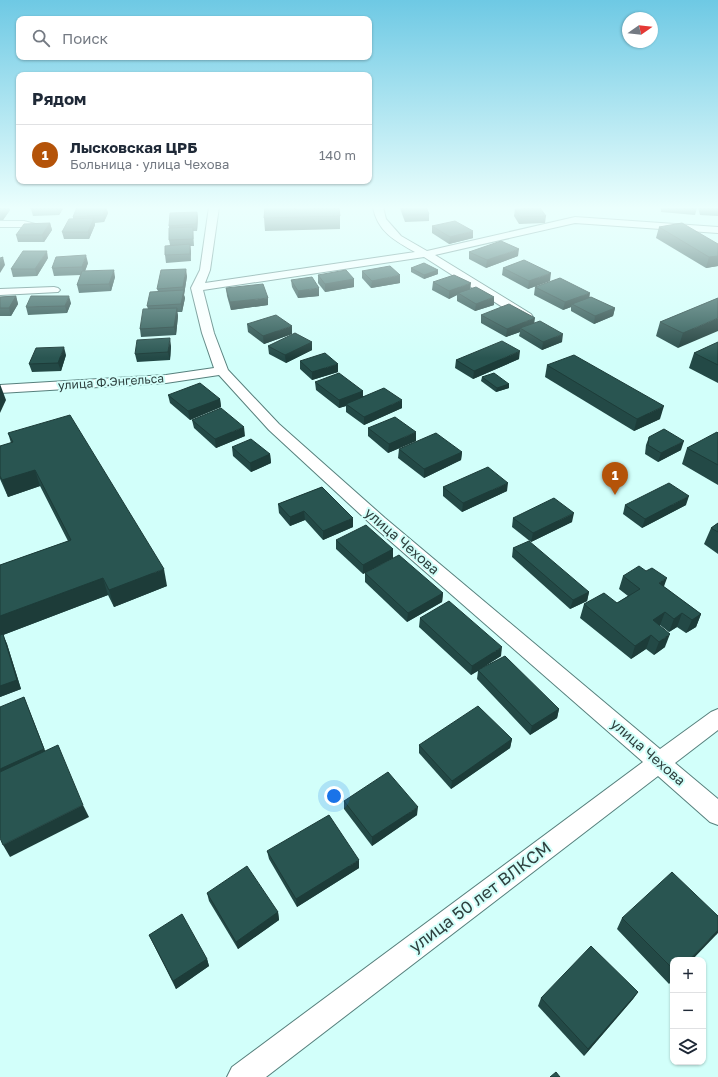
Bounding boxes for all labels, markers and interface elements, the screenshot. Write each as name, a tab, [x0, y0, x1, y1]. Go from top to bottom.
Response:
north arrow	[622, 12, 658, 48]
search box	[16, 16, 372, 60]
icon: search	[30, 27, 52, 49]
text: Поиск	[62, 29, 108, 47]
text: Рядом	[32, 88, 86, 109]
text: Лысковская ЦРБ	[70, 138, 197, 156]
text: 1	[42, 147, 48, 163]
text: 140 m	[319, 147, 356, 163]
text: Больница · улица Чехова	[70, 156, 229, 172]
street label: улица Ф.Энгельса	[58, 370, 164, 393]
pin: 1	[602, 462, 628, 495]
street label: улица Чехова	[362, 504, 443, 578]
street label: улица Чехова	[608, 715, 689, 789]
your location	[324, 786, 344, 806]
street label: улица 50 лет ВЛКСМ	[405, 836, 555, 957]
map controls	[670, 957, 706, 1065]
button: +	[670, 957, 706, 993]
button: −	[670, 993, 706, 1029]
button: layers	[670, 1029, 706, 1065]

